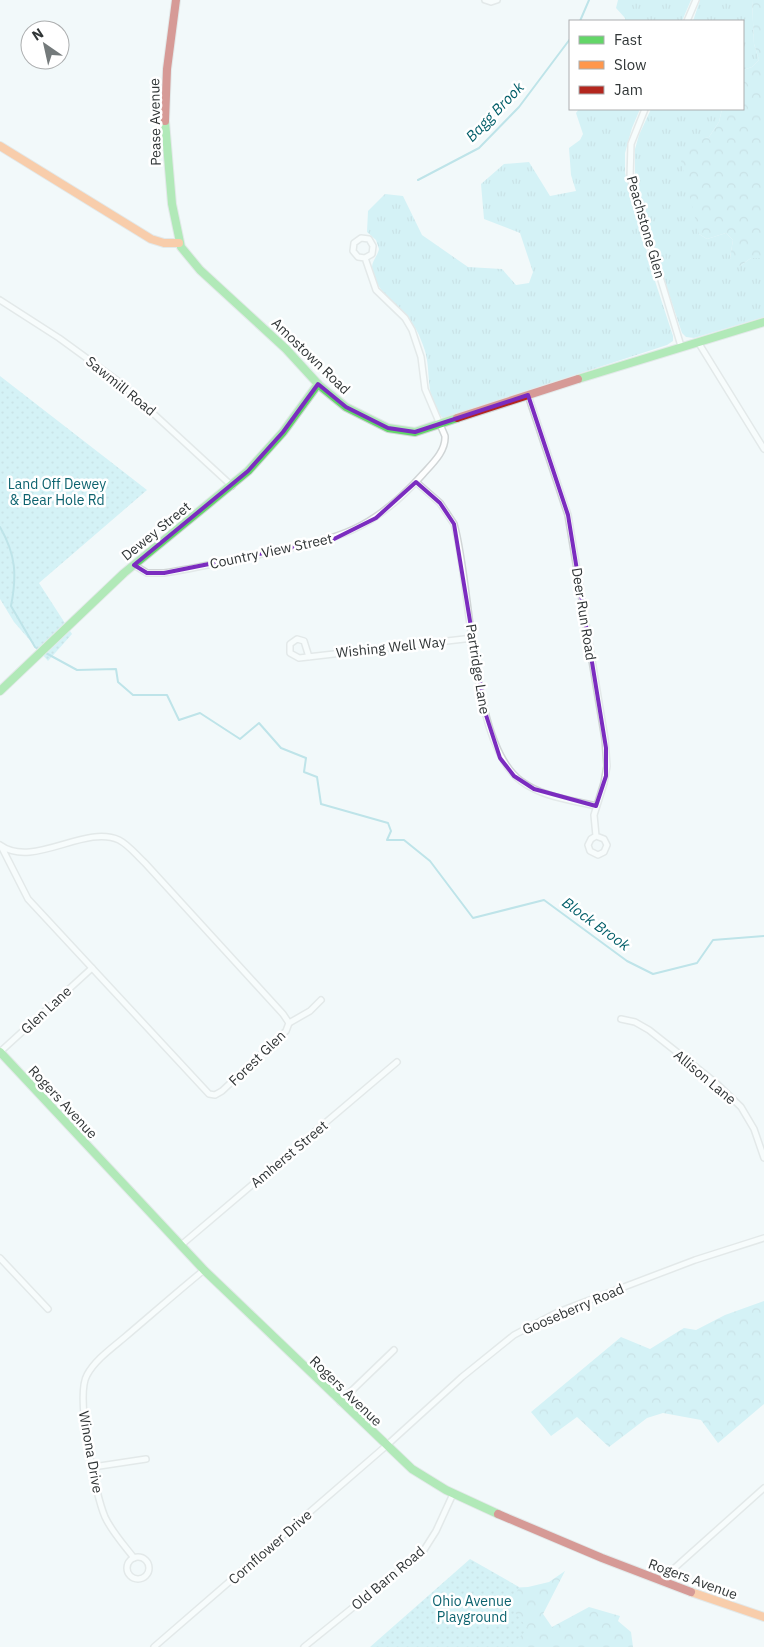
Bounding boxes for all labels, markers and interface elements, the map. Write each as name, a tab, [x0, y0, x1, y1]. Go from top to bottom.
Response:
north arrow	[20, 20, 70, 70]
legend	[569, 20, 744, 110]
text: N	[28, 24, 47, 45]
text: Fast	[614, 30, 642, 49]
text: Slow	[614, 55, 647, 74]
street label: Pease Avenue	[145, 78, 165, 166]
water label: Bagg Brook	[461, 78, 528, 146]
text: Jam	[614, 80, 643, 99]
street label: Peachstone Glen	[623, 174, 669, 280]
street label: Amostown Road	[268, 314, 354, 398]
street label: Sawmill Road	[82, 352, 160, 420]
park label: Land Off Dewey & Bear Hole Rd	[8, 475, 106, 509]
street label: Dewey Street	[118, 498, 194, 564]
street label: Country View Street	[208, 529, 334, 573]
street label: Deer Run Road	[568, 566, 600, 662]
street label: Partridge Lane	[462, 623, 494, 716]
street label: Wishing Well Way	[335, 632, 447, 662]
water label: Block Brook	[559, 893, 634, 955]
street label: Glen Lane	[17, 982, 75, 1038]
street label: Forest Glen	[225, 1026, 289, 1090]
street label: Allison Lane	[670, 1046, 740, 1109]
street label: Rogers Avenue	[25, 1062, 102, 1143]
street label: Amherst Street	[247, 1116, 331, 1192]
street label: Gooseberry Road	[519, 1279, 627, 1339]
street label: Rogers Avenue	[306, 1352, 386, 1430]
street label: Winona Drive	[75, 1410, 107, 1495]
street label: Cornflower Drive	[224, 1506, 316, 1588]
street label: Old Barn Road	[348, 1542, 428, 1614]
street label: Rogers Avenue	[646, 1555, 740, 1604]
park label: Ohio Avenue Playground	[432, 1592, 512, 1626]

